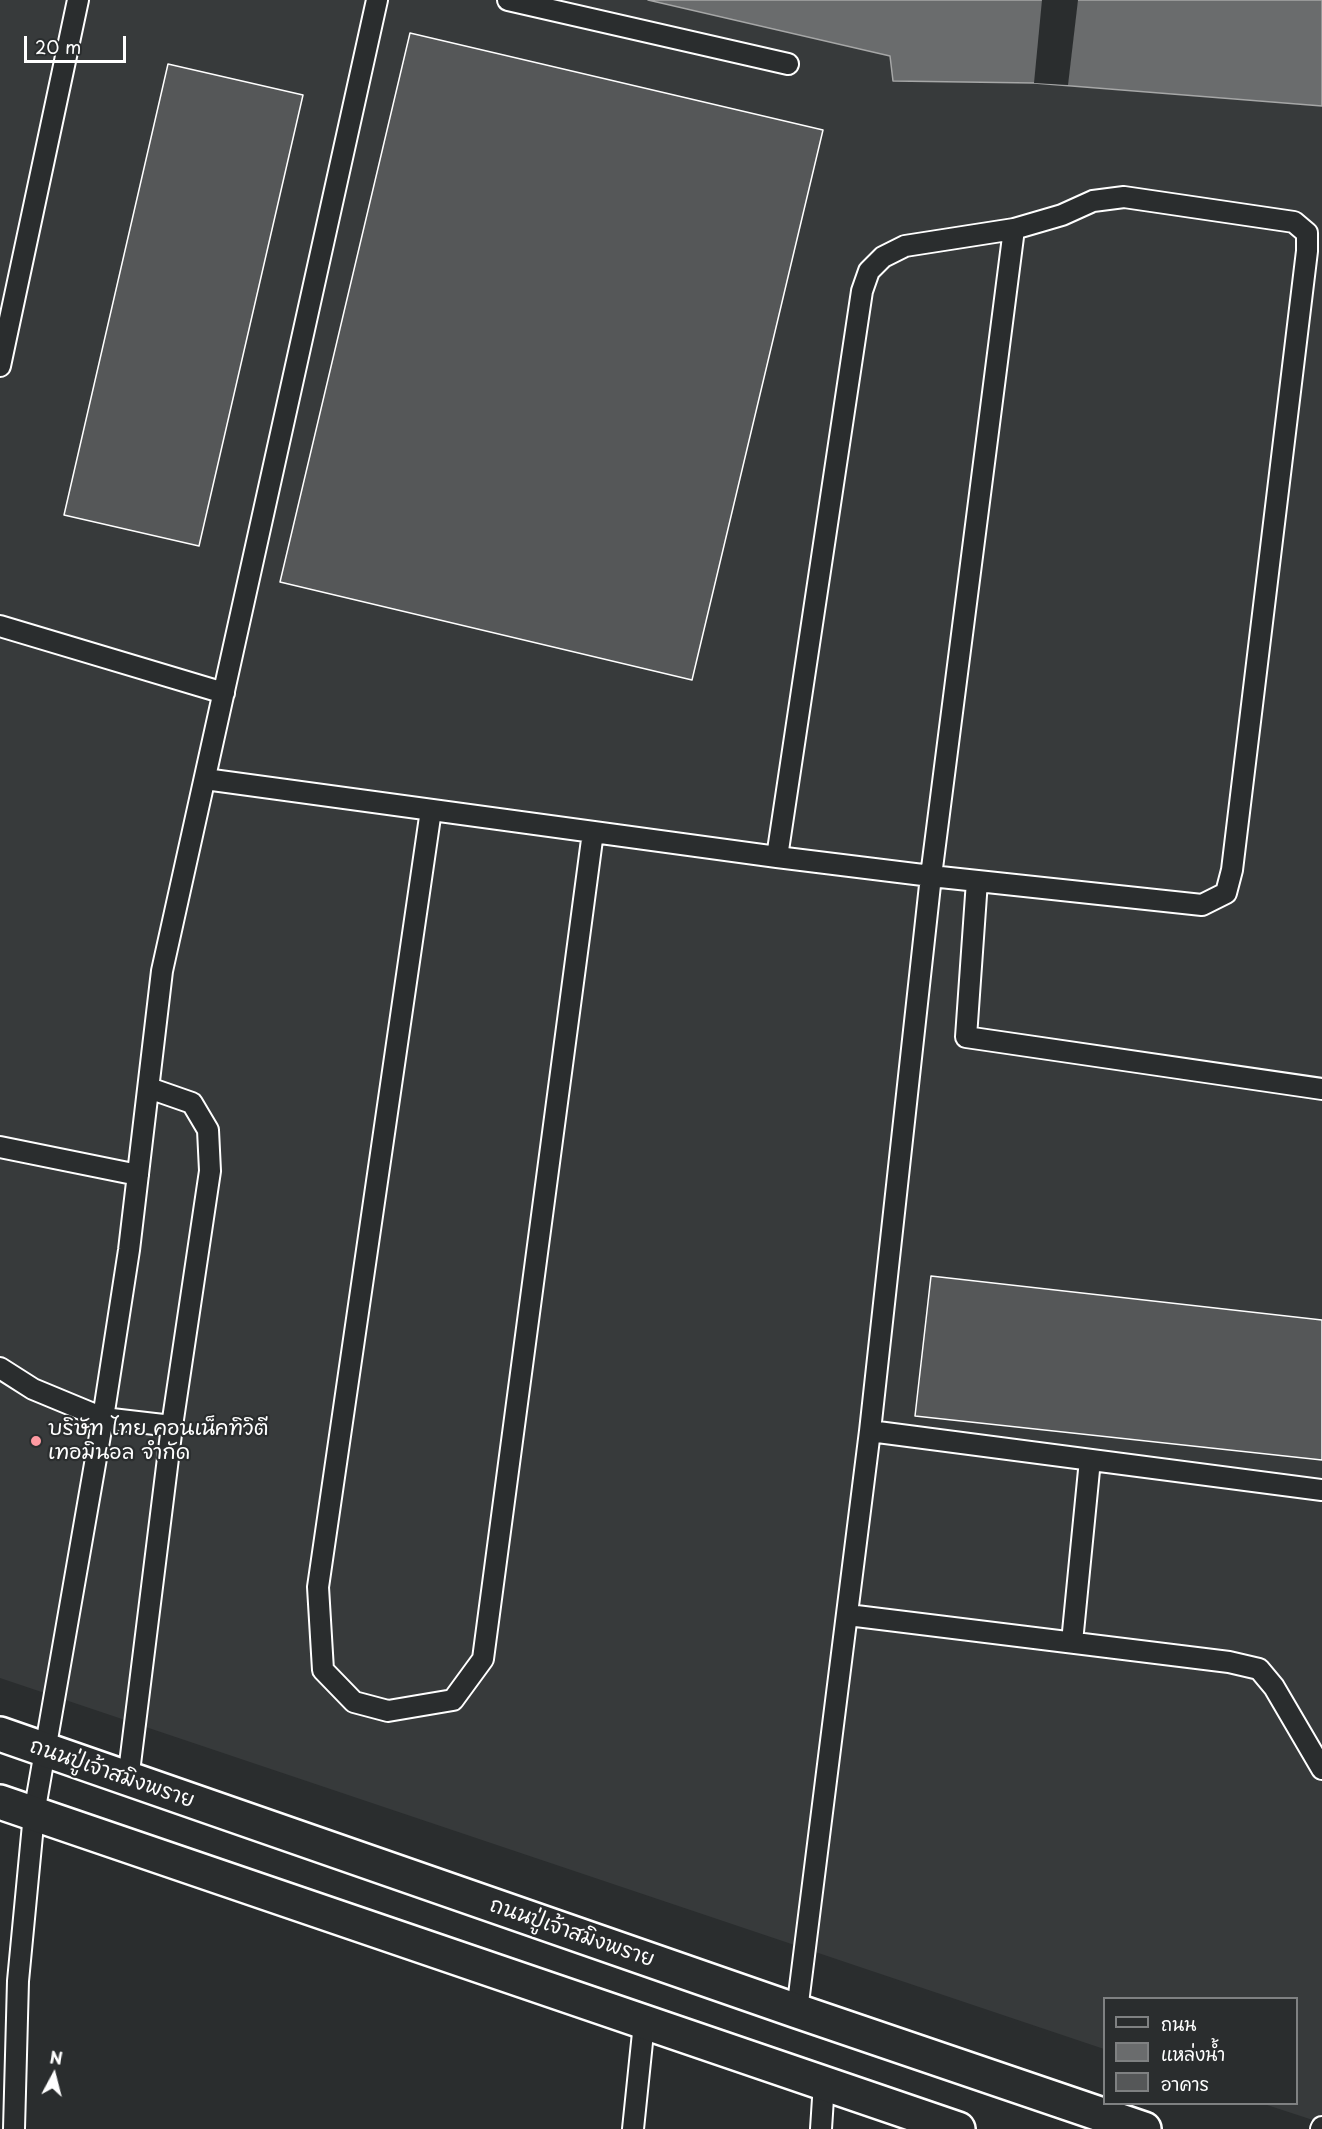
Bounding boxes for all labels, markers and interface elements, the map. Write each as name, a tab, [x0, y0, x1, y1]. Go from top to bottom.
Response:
scale bar	[27, 24, 129, 62]
text: 20 m	[35, 33, 81, 60]
place label: บริษัท ไทย คอนเน็คทิวิตี เทอมินอล จำกัด	[48, 1416, 269, 1466]
marker: บริษัท ไทย คอนเน็คทิวิตี เทอมินอล จำกัด	[29, 1434, 43, 1448]
street label: ถนนปู่เจ้าสมิงพราย	[26, 1734, 198, 1814]
street label: ถนนปู่เจ้าสมิงพราย	[486, 1893, 658, 1973]
legend	[1103, 1997, 1298, 2105]
text: ถนน	[1161, 2010, 1196, 2037]
text: แหล่งน้ำ	[1161, 2040, 1225, 2067]
text: N	[48, 2044, 64, 2070]
north arrow	[24, 2045, 84, 2105]
text: อาคาร	[1161, 2070, 1209, 2097]

